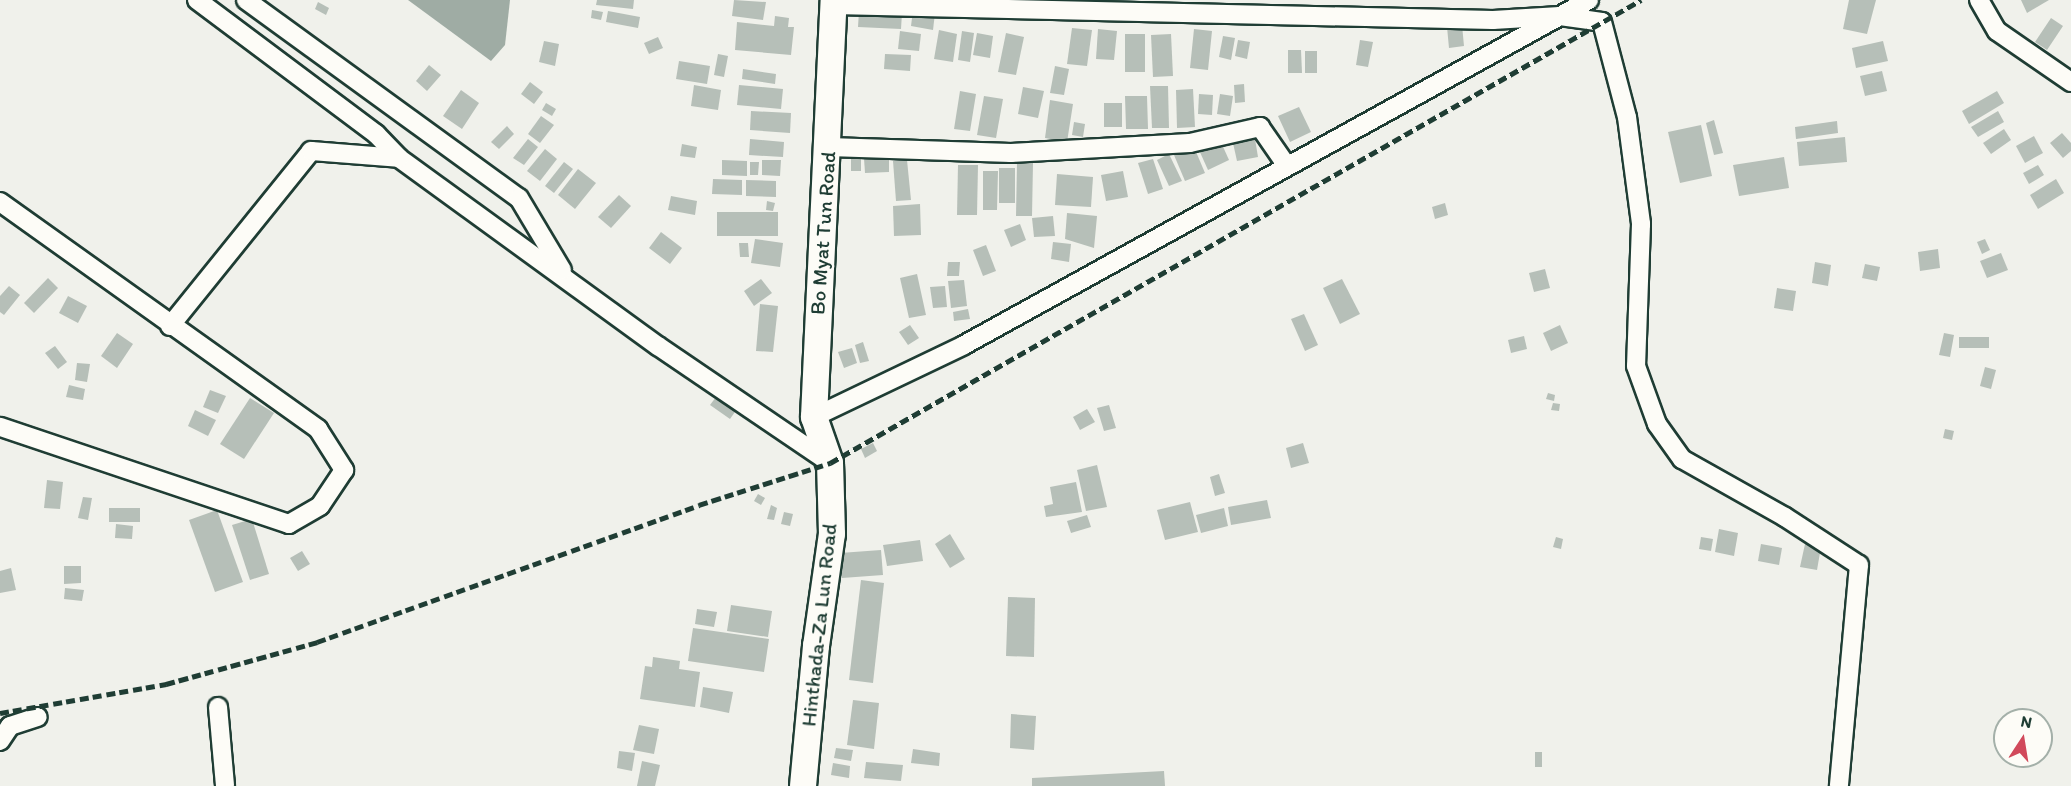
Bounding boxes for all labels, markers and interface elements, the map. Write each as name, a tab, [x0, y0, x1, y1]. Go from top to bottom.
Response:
street label: Bo Myat Tun Road	[805, 151, 841, 315]
street label: Hinthada-Za Lun Road	[796, 522, 842, 728]
north arrow	[1993, 708, 2053, 768]
text: N	[2019, 711, 2034, 732]

